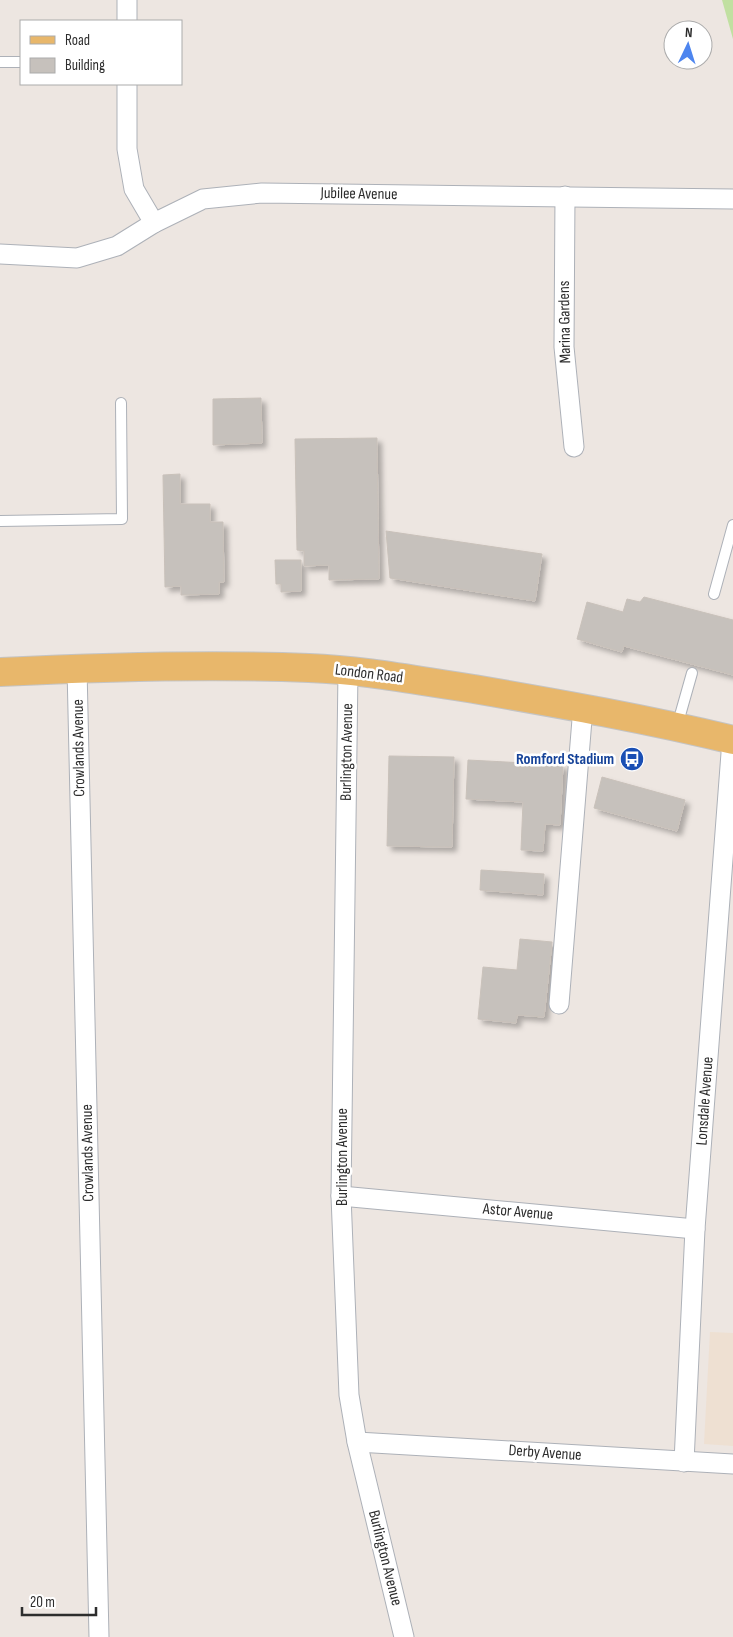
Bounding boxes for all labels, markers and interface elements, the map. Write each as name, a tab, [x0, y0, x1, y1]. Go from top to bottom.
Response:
legend	[20, 20, 182, 85]
north arrow	[663, 20, 713, 70]
text: N	[685, 24, 693, 41]
text: Road	[65, 31, 90, 50]
text: Building	[65, 56, 105, 75]
street label: Jubilee Avenue	[319, 184, 398, 204]
street label: Marina Gardens	[555, 280, 575, 364]
street label: London Road	[334, 660, 404, 688]
street label: Crowlands Avenue	[69, 699, 89, 797]
street label: Burlington Avenue	[337, 703, 357, 801]
bus stop icon: Romford Stadium	[619, 746, 645, 772]
place label: Romford Stadium	[516, 750, 614, 769]
street label: Lonsdale Avenue	[692, 1056, 718, 1146]
street label: Crowlands Avenue	[78, 1104, 98, 1202]
street label: Burlington Avenue	[333, 1108, 352, 1206]
street label: Astor Avenue	[481, 1199, 554, 1225]
street label: Derby Avenue	[508, 1441, 582, 1465]
street label: Burlington Avenue	[364, 1508, 406, 1608]
scale bar	[22, 1584, 96, 1616]
text: 20 m	[30, 1593, 55, 1612]

